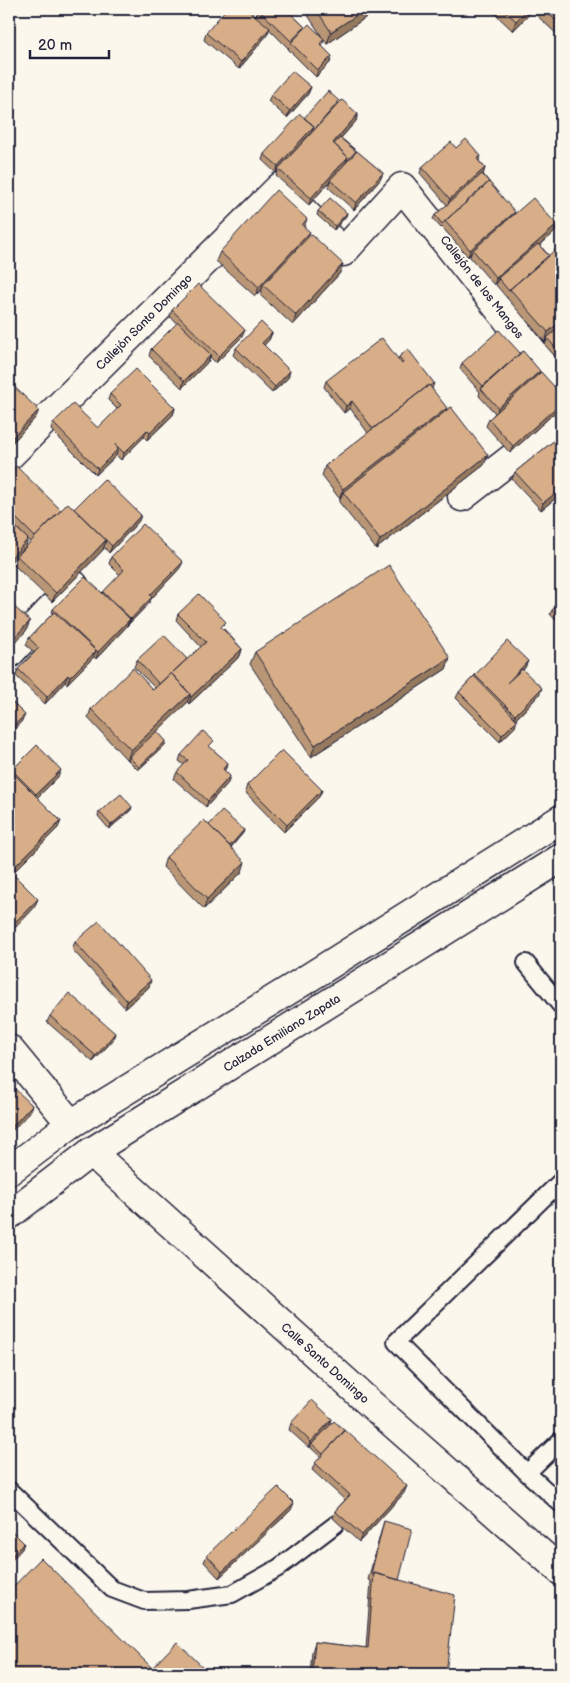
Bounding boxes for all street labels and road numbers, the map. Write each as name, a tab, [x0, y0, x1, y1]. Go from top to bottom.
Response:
street label: Callejón de los Mangos	[437, 233, 527, 342]
street label: Callejón Santo Domingo	[93, 271, 196, 374]
street label: Calzada Emiliano Zapata	[221, 991, 344, 1076]
street label: Calle Santo Domingo	[277, 1320, 372, 1407]

